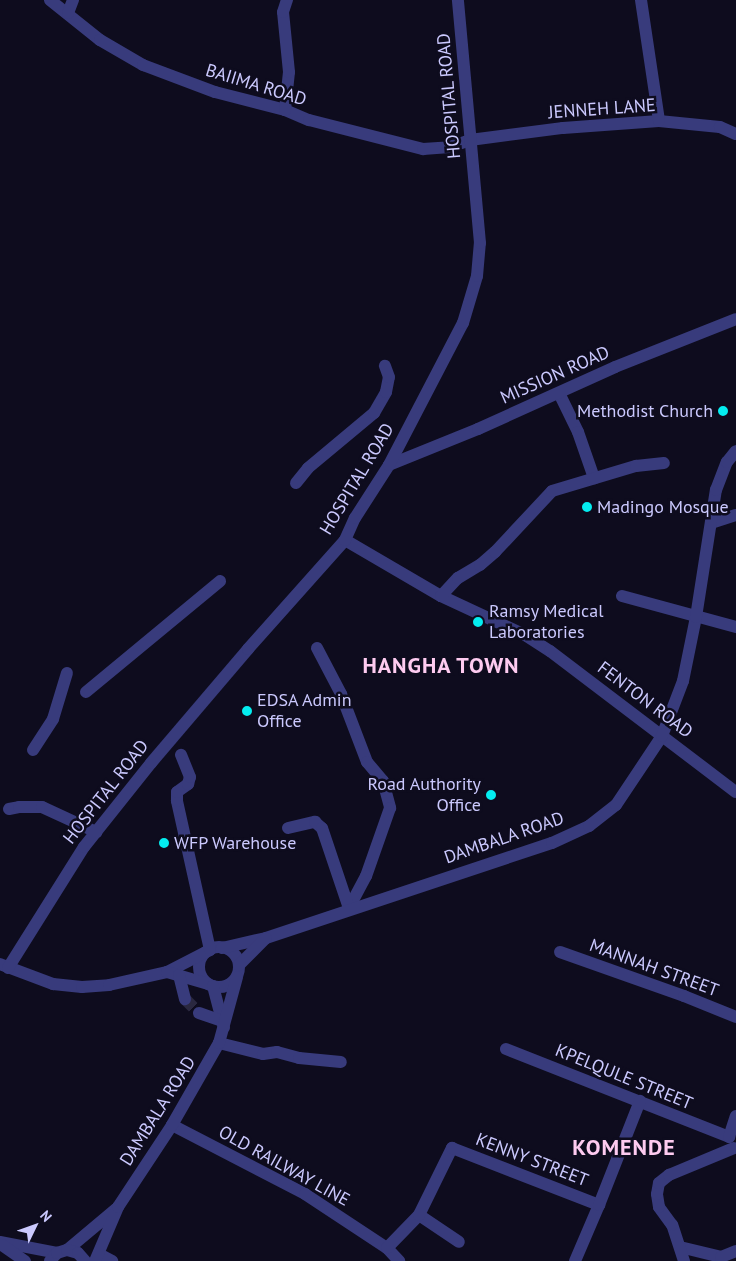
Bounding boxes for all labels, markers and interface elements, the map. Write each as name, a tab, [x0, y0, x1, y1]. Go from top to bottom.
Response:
street label: HOSPITAL ROAD	[433, 32, 465, 160]
street label: BAIIMA ROAD	[203, 59, 309, 111]
street label: JENNEH LANE	[548, 94, 656, 124]
street label: MISSION ROAD	[497, 341, 613, 409]
place label: Methodist Church	[577, 400, 713, 422]
marker: Methodist Church	[717, 405, 729, 417]
street label: HOSPITAL ROAD	[315, 419, 399, 539]
place label: Madingo Mosque	[597, 496, 729, 518]
marker: Madingo Mosque	[581, 501, 593, 513]
place label: Ramsy Medical Laboratories	[489, 601, 604, 644]
marker: Ramsy Medical Laboratories	[471, 615, 485, 629]
district label: HANGHA TOWN	[360, 653, 522, 679]
street label: FENTON ROAD	[593, 657, 697, 743]
place label: EDSA Admin Office	[257, 690, 353, 732]
marker: EDSA Admin Office	[241, 705, 253, 717]
street label: HOSPITAL ROAD	[58, 735, 154, 849]
place label: Road Authority Office	[367, 774, 481, 816]
marker: Road Authority Office	[485, 789, 497, 801]
street label: DAMBALA ROAD	[441, 807, 567, 869]
place label: WFP Warehouse	[174, 832, 297, 854]
marker: WFP Warehouse	[158, 837, 170, 849]
street label: MANNAH STREET	[586, 935, 722, 1001]
street label: KPELQULE STREET	[552, 1040, 696, 1114]
street label: DAMBALA ROAD	[115, 1052, 201, 1170]
street label: OLD RAILWAY LINE	[214, 1121, 354, 1211]
street label: KENNY STREET	[472, 1129, 592, 1191]
district label: KOMENDE	[571, 1135, 677, 1161]
north arrow	[10, 1201, 60, 1251]
text: N	[36, 1207, 56, 1225]

